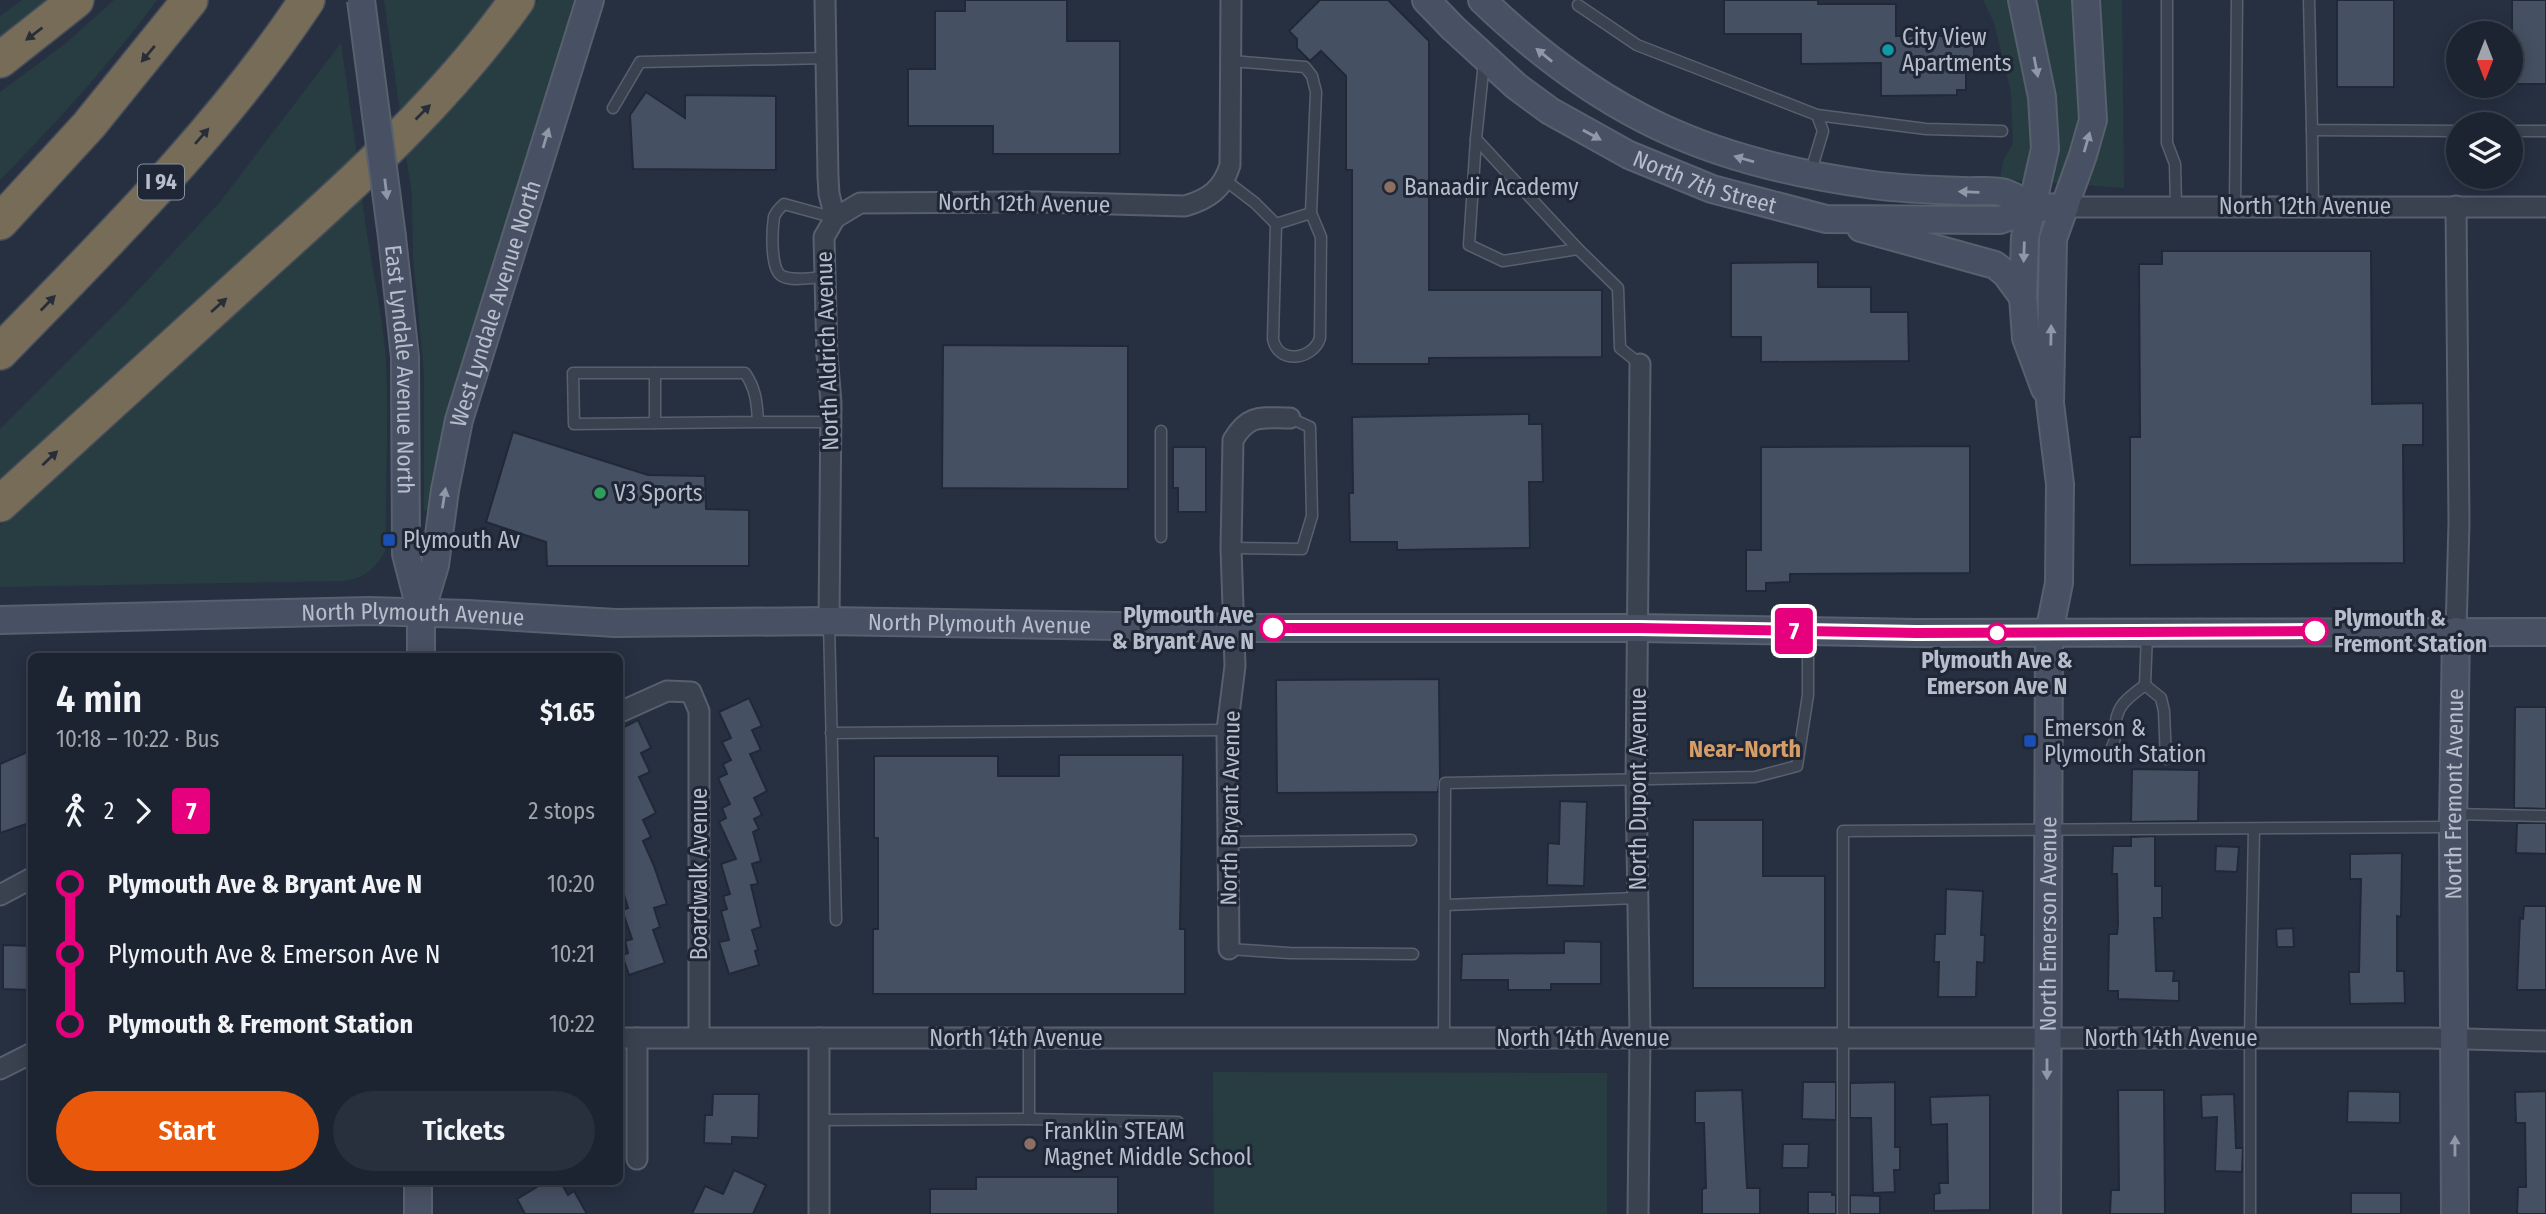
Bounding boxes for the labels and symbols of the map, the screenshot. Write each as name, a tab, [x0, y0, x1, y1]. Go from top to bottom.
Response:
north arrow	[2446, 21, 2524, 98]
place label: City View Apartments	[1902, 23, 2012, 77]
one-way arrow	[26, 27, 44, 42]
marker: City View Apartments	[1880, 42, 1896, 58]
one-way arrow	[141, 45, 156, 62]
one-way arrow	[1535, 48, 1552, 63]
one-way arrow	[2031, 56, 2042, 78]
one-way arrow	[414, 104, 430, 121]
one-way arrow	[194, 127, 210, 145]
one-way arrow	[541, 127, 551, 148]
one-way arrow	[1582, 129, 1602, 141]
one-way arrow	[2082, 131, 2093, 153]
street label: North 7th Street	[1629, 144, 1780, 220]
one-way arrow	[1733, 153, 1754, 163]
road number: I 94	[138, 164, 184, 200]
place label: Banaadir Academy	[1404, 173, 1579, 201]
street label: West Lyndale Avenue North	[444, 177, 547, 430]
one-way arrow	[381, 178, 392, 200]
marker: Banaadir Academy	[1382, 179, 1398, 195]
one-way arrow	[1957, 186, 1979, 197]
street label: North 12th Avenue	[938, 187, 1110, 219]
street label: North 12th Avenue	[2219, 192, 2391, 220]
one-way arrow	[2019, 241, 2030, 263]
street label: East Lyndale Avenue North	[379, 243, 420, 494]
street label: North Aldrich Avenue	[810, 251, 844, 451]
one-way arrow	[39, 295, 55, 312]
one-way arrow	[210, 298, 227, 314]
one-way arrow	[2046, 324, 2057, 346]
one-way arrow	[41, 450, 59, 466]
place label: V3 Sports	[614, 479, 703, 507]
marker: V3 Sports	[592, 485, 608, 501]
one-way arrow	[439, 486, 450, 508]
place label: Plymouth Av	[403, 526, 521, 554]
marker: Plymouth Av	[381, 532, 397, 548]
street label: North Plymouth Avenue	[301, 597, 525, 631]
place label: Plymouth Ave & Bryant Ave N	[1112, 601, 1254, 655]
place label: Plymouth & Fremont Station	[2334, 604, 2487, 658]
street label: North Plymouth Avenue	[868, 608, 1091, 640]
line badge: 7	[1771, 608, 1817, 654]
marker: Plymouth Ave & Bryant Ave N	[1260, 615, 1286, 641]
marker: Plymouth & Fremont Station	[2302, 618, 2328, 644]
marker: Plymouth Ave & Emerson Ave N	[1987, 623, 2007, 643]
place label: Plymouth Ave & Emerson Ave N	[1921, 646, 2073, 700]
street label: North Dupont Avenue	[1624, 687, 1652, 891]
street label: North Fremont Avenue	[2439, 688, 2469, 900]
street label: North Bryant Avenue	[1214, 710, 1246, 906]
place label: Emerson & Plymouth Station	[2044, 714, 2206, 768]
marker: Emerson & Plymouth Station	[2022, 733, 2038, 749]
district label: Near-North	[1689, 735, 1801, 763]
street label: Boardwalk Avenue	[685, 788, 713, 960]
street label: North Emerson Avenue	[2034, 816, 2062, 1032]
street label: North 14th Avenue	[929, 1024, 1103, 1052]
street label: North 14th Avenue	[1496, 1024, 1670, 1052]
street label: North 14th Avenue	[2084, 1024, 2258, 1052]
one-way arrow	[2041, 1058, 2053, 1080]
place label: Franklin STEAM Magnet Middle School	[1044, 1117, 1252, 1171]
one-way arrow	[2449, 1135, 2461, 1157]
marker: Franklin STEAM Magnet Middle School	[1022, 1136, 1038, 1152]

